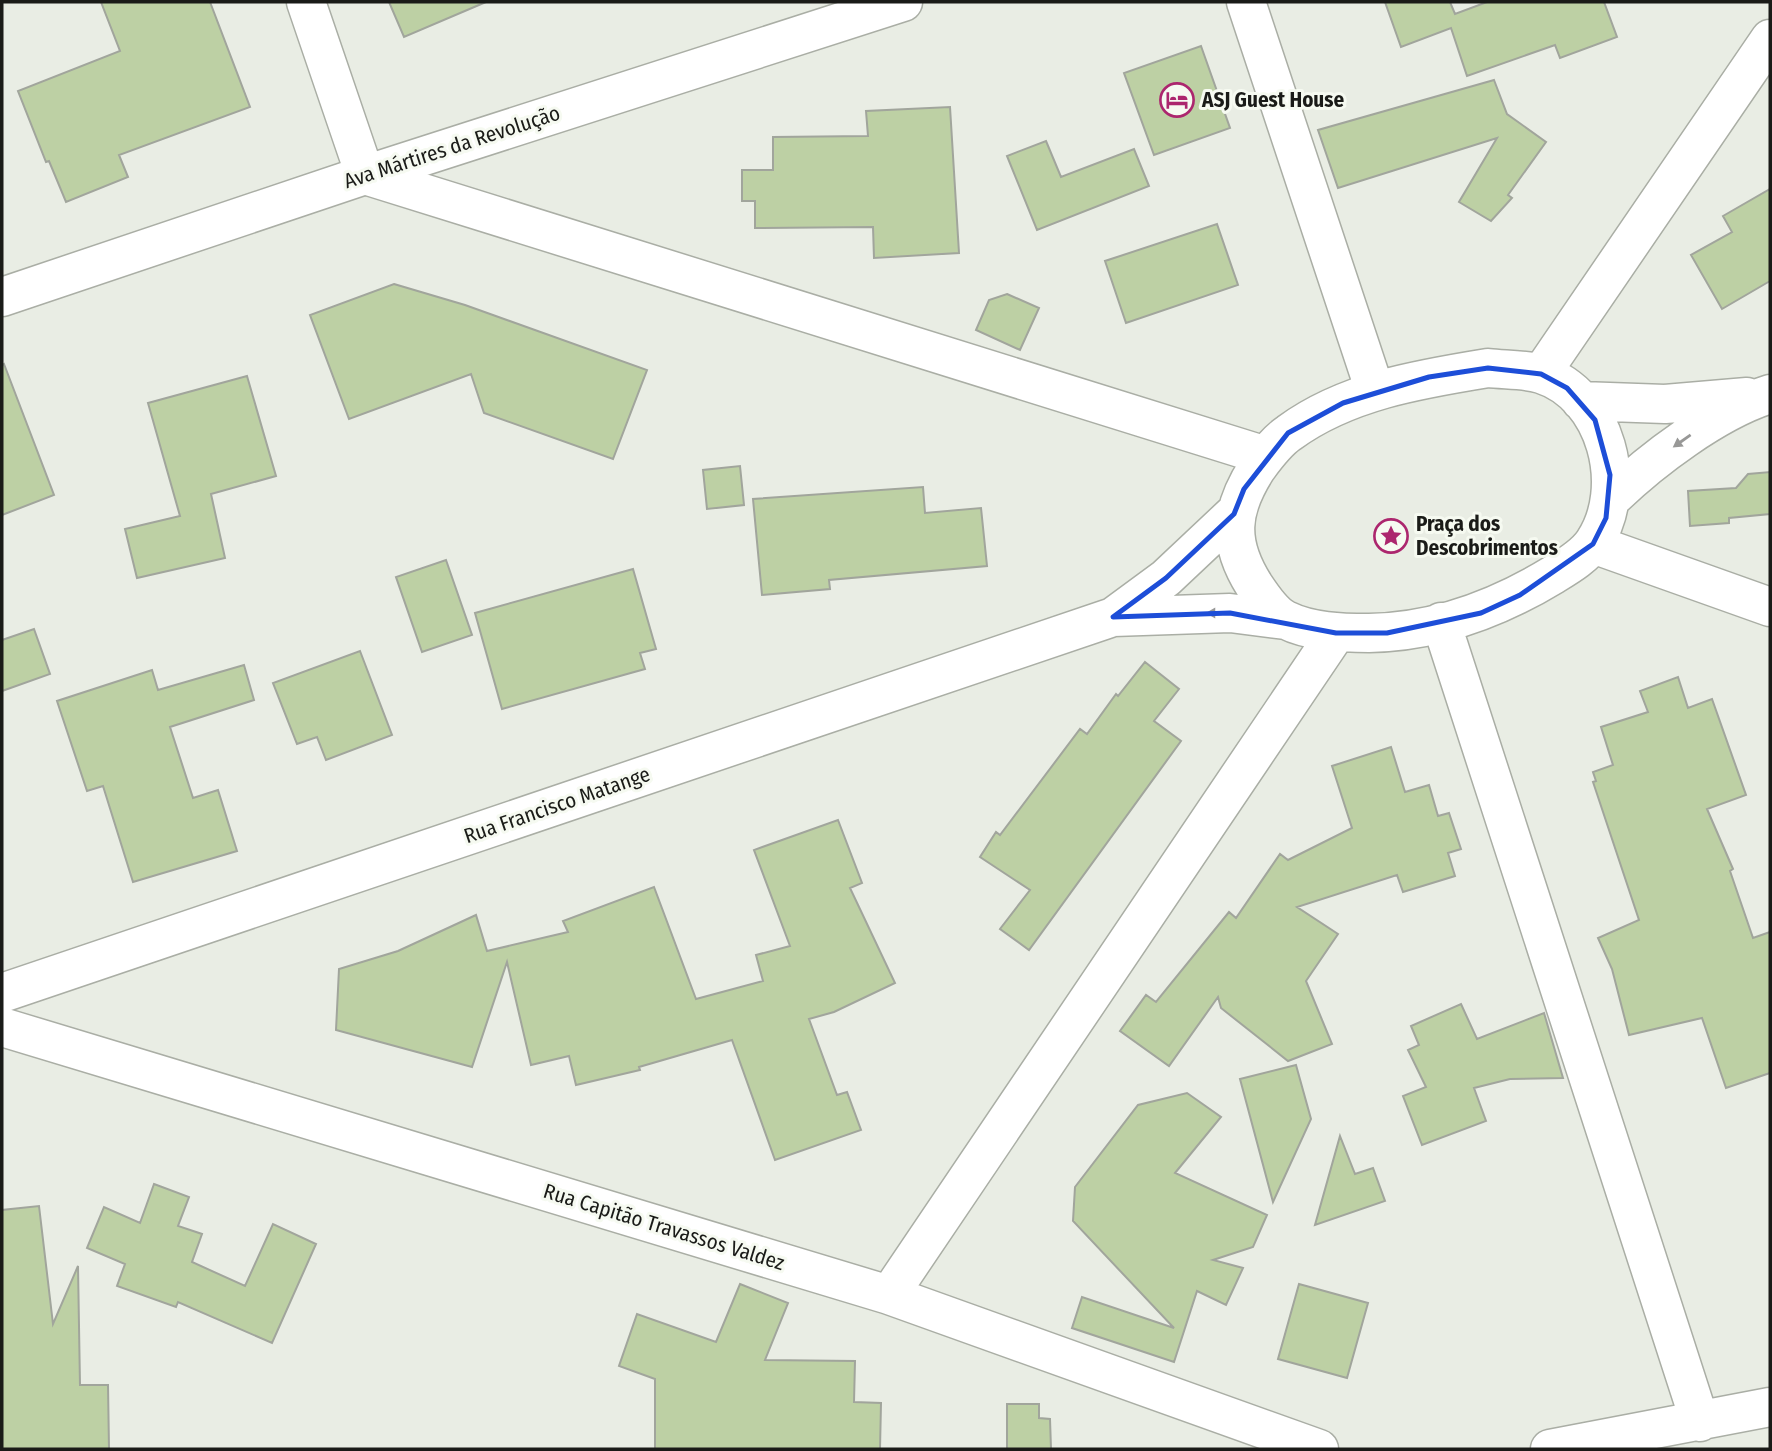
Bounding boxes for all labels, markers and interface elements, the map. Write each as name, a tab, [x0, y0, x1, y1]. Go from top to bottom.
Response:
hotel icon: ASJ Guest House	[1158, 81, 1196, 119]
place label: ASJ Guest House	[1201, 87, 1344, 113]
street label: Ava Mártires da Revolução	[341, 100, 563, 194]
one-way arrow	[1673, 433, 1691, 447]
place label: Praça dos Descobrimentos	[1416, 511, 1558, 561]
place icon: Praça dos Descobrimentos	[1372, 517, 1410, 555]
one-way arrow	[1206, 607, 1228, 619]
street label: Rua Francisco Matange	[460, 761, 654, 849]
street label: Rua Capitão Travassos Valdez	[540, 1178, 788, 1276]

